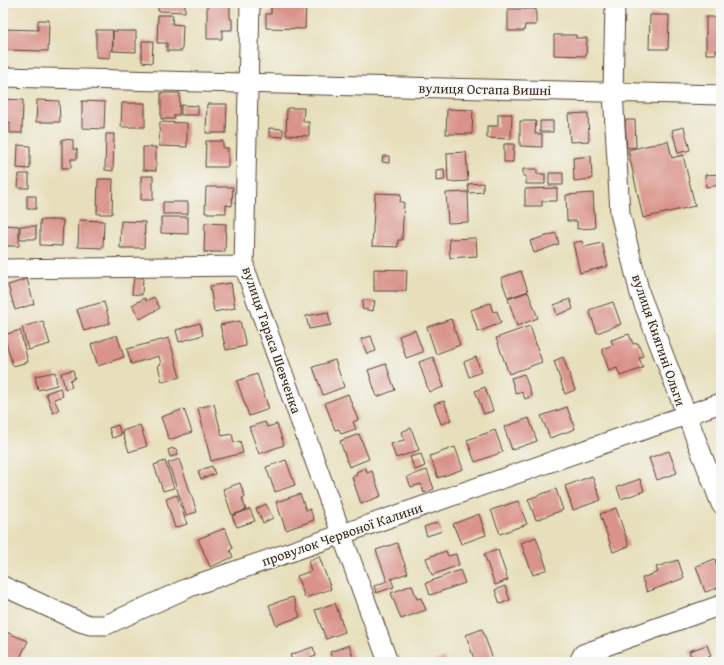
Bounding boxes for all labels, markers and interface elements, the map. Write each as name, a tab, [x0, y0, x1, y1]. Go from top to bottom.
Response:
street label: вулиця Остапа Вишні	[418, 78, 552, 100]
street label: вулиця Тараса Шевченка	[237, 264, 307, 416]
street label: вулиця Княгині Ольги	[627, 271, 691, 409]
street label: провулок Червоної Калини	[259, 497, 425, 571]

